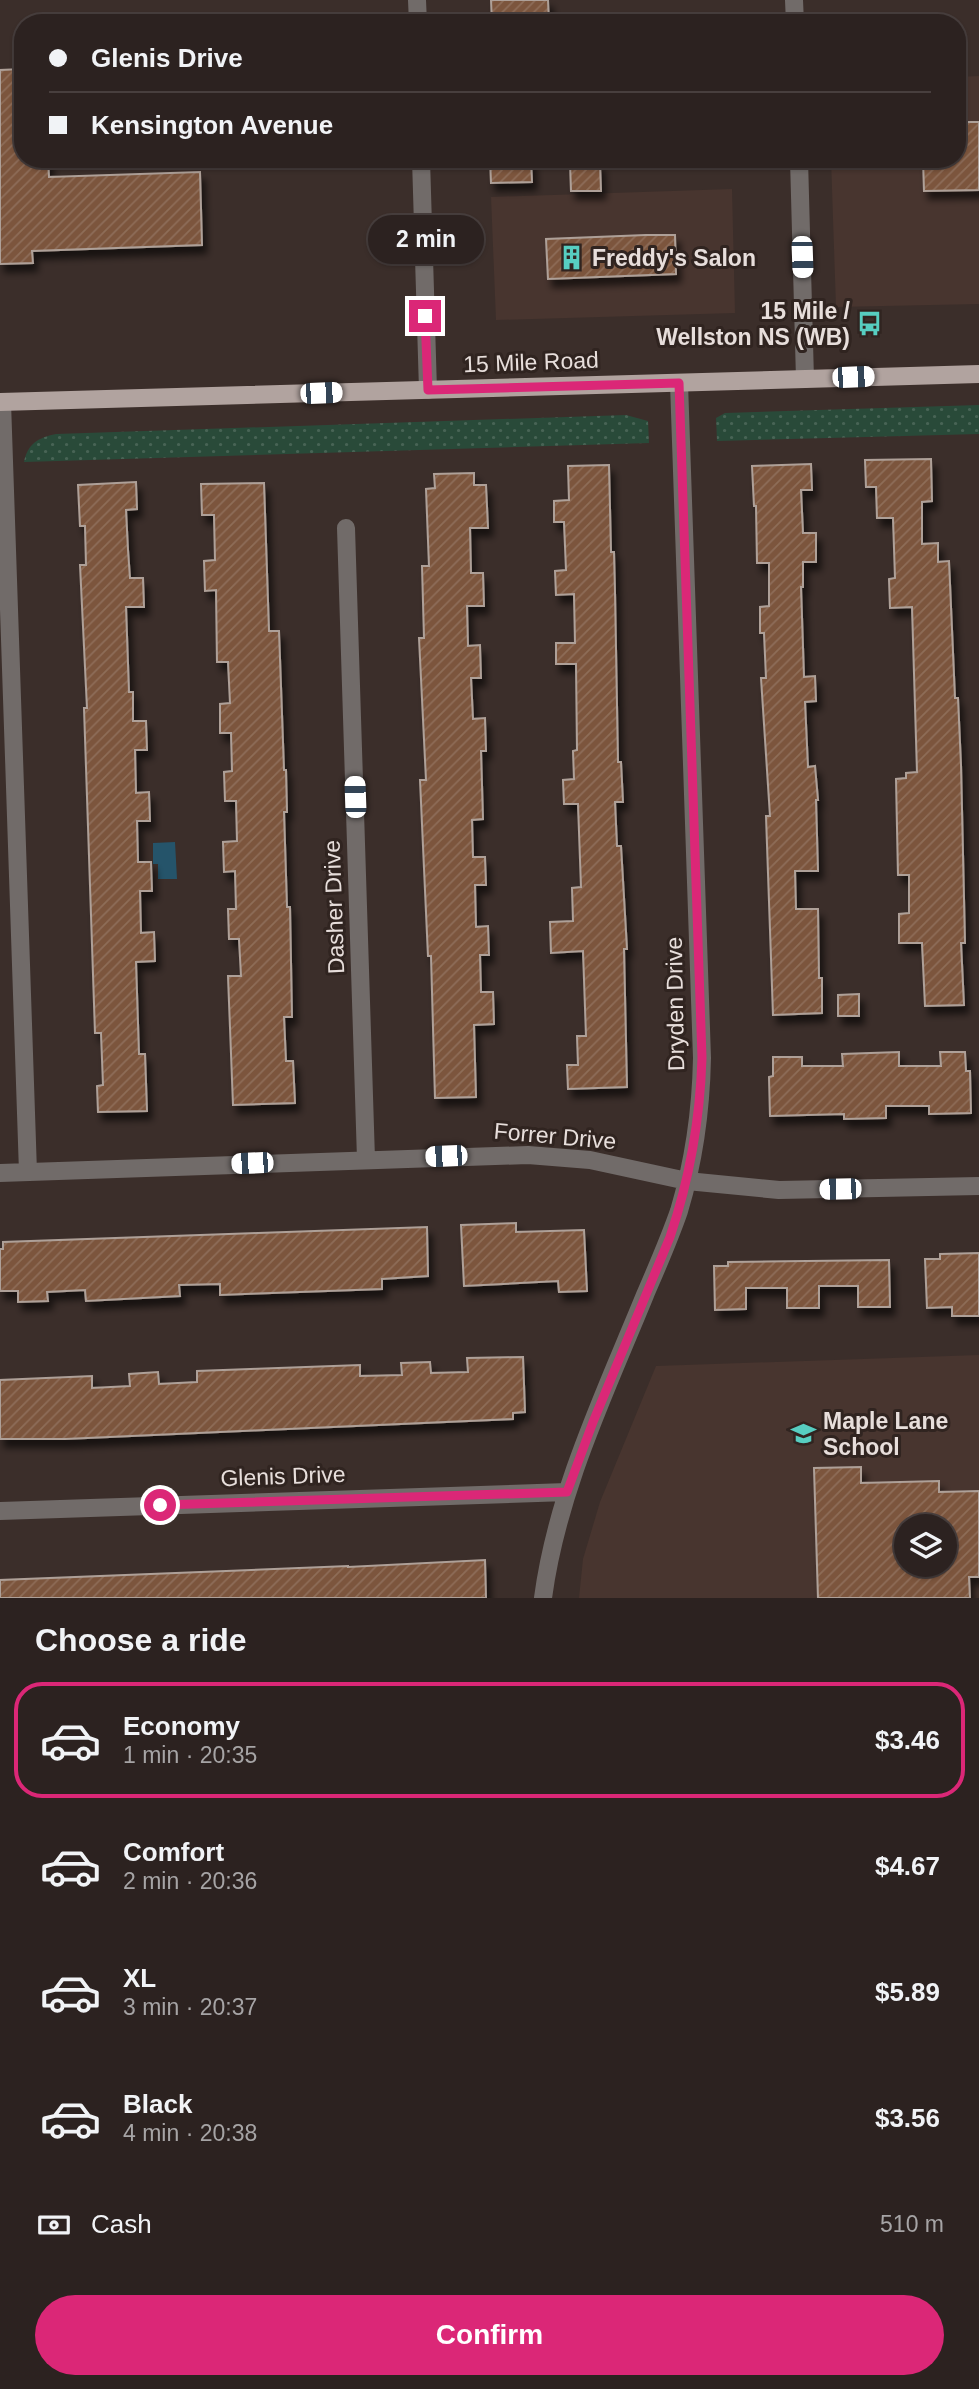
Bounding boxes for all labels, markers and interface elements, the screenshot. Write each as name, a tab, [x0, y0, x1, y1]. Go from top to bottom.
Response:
text: Glenis Drive	[91, 43, 243, 73]
text: Kensington Avenue	[91, 110, 333, 140]
callout: 2 min	[367, 215, 483, 264]
text: 2 min	[396, 226, 456, 252]
car	[791, 236, 814, 278]
building icon: Freddy's Salon	[558, 244, 586, 272]
place label: Freddy's Salon	[592, 245, 756, 271]
place label: 15 Mile / Wellston NS (WB)	[656, 298, 851, 350]
route end	[409, 300, 441, 332]
bus stop icon: 15 Mile / Wellston NS (WB)	[856, 310, 884, 338]
street label: 15 Mile Road	[463, 347, 599, 377]
car	[832, 366, 875, 388]
car	[300, 382, 343, 404]
car	[344, 776, 367, 818]
street label: Dasher Drive	[319, 839, 349, 975]
street label: Dryden Drive	[661, 937, 689, 1071]
street label: Forrer Drive	[493, 1118, 617, 1154]
car	[425, 1145, 468, 1167]
car	[231, 1152, 274, 1174]
car	[819, 1178, 862, 1200]
place label: Maple Lane School	[823, 1408, 948, 1460]
school or university icon: Maple Lane School	[789, 1420, 817, 1448]
street label: Glenis Drive	[220, 1461, 346, 1491]
route start	[144, 1489, 176, 1521]
map controls	[894, 1514, 957, 1577]
button: layers	[894, 1514, 957, 1577]
text: Choose a ride	[35, 1622, 247, 1658]
icon: car	[39, 1709, 102, 1772]
text: Economy	[123, 1711, 240, 1741]
text: $3.46	[875, 1725, 940, 1755]
text: 1 min · 20:35	[123, 1742, 257, 1768]
icon: car	[39, 1835, 102, 1898]
text: Comfort	[123, 1837, 224, 1867]
text: $4.67	[875, 1851, 940, 1881]
text: 2 min · 20:36	[123, 1868, 257, 1894]
icon: car	[39, 1961, 102, 2024]
text: XL	[123, 1963, 156, 1993]
text: $5.89	[875, 1977, 940, 2007]
text: 3 min · 20:37	[123, 1994, 257, 2020]
icon: car	[39, 2087, 102, 2150]
text: Black	[123, 2089, 192, 2119]
text: $3.56	[875, 2103, 940, 2133]
text: 4 min · 20:38	[123, 2120, 257, 2146]
icon: cash	[35, 2206, 73, 2244]
text: Cash	[91, 2209, 152, 2239]
text: 510 m	[880, 2211, 944, 2237]
button: Confirm	[35, 2295, 944, 2375]

